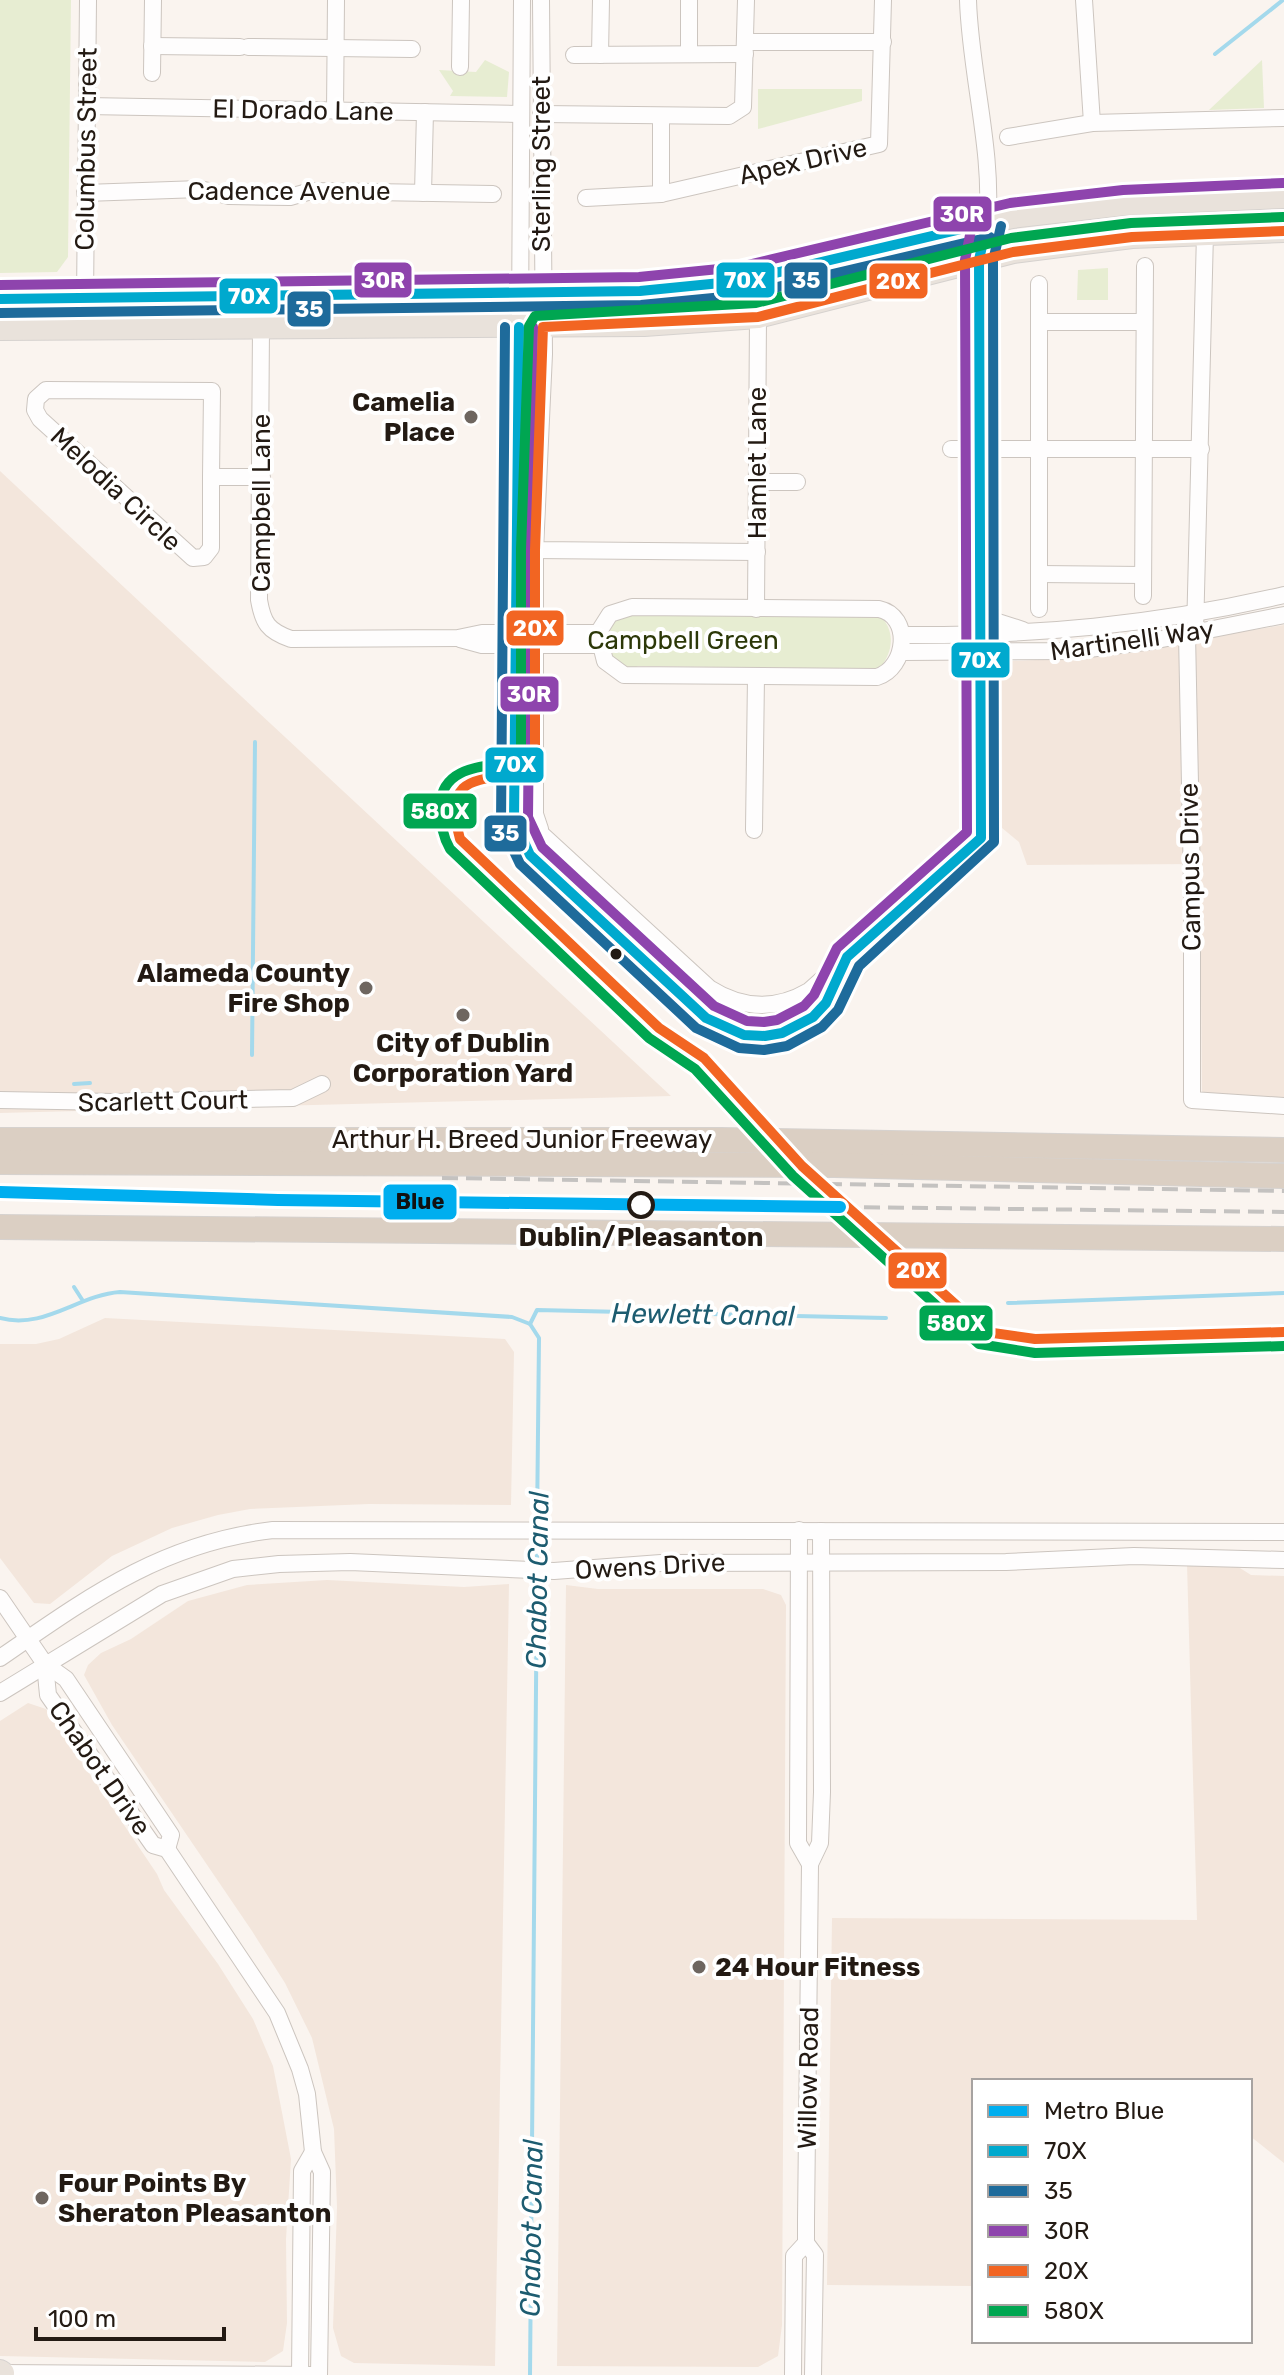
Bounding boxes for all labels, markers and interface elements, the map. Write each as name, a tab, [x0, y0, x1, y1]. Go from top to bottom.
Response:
street label: Columbus Street	[69, 47, 104, 251]
street label: Sterling Street	[526, 76, 557, 252]
street label: El Dorado Lane	[212, 93, 394, 128]
street label: Apex Drive	[736, 132, 870, 191]
street label: Cadence Avenue	[187, 176, 391, 207]
line badge: 30R	[932, 195, 993, 233]
text: 30R	[940, 201, 984, 228]
line badge: 30R	[353, 261, 413, 299]
line badge: 70X	[715, 261, 776, 299]
line badge: 35	[783, 261, 829, 300]
line badge: 20X	[868, 262, 929, 300]
text: 30R	[361, 267, 405, 294]
text: 70X	[724, 267, 766, 294]
text: 35	[792, 267, 820, 294]
text: 20X	[876, 268, 920, 295]
line badge: 70X	[218, 277, 279, 315]
text: 70X	[228, 283, 270, 310]
line badge: 35	[286, 290, 332, 328]
text: 35	[295, 296, 323, 323]
place label: Camelia Place	[352, 387, 455, 448]
street label: Hamlet Lane	[742, 387, 773, 539]
marker: Camelia Place	[462, 408, 480, 426]
street label: Campbell Lane	[246, 414, 277, 592]
street label: Melodia Circle	[44, 421, 187, 558]
line badge: 20X	[505, 609, 565, 647]
street label: Martinelli Way	[1048, 614, 1216, 667]
text: 20X	[513, 615, 557, 642]
park label: Campbell Green	[587, 625, 779, 656]
line badge: 70X	[950, 641, 1011, 679]
text: 70X	[959, 647, 1001, 674]
line badge: 30R	[499, 675, 560, 713]
text: 30R	[507, 681, 551, 708]
line badge: 70X	[484, 746, 545, 784]
text: 70X	[494, 751, 536, 778]
street label: Campus Drive	[1174, 783, 1207, 951]
line badge: 580X	[402, 792, 478, 830]
text: 580X	[410, 798, 470, 825]
line badge: 35	[483, 814, 528, 853]
text: 35	[491, 820, 519, 847]
unlabelled marker	[608, 946, 624, 962]
place label: Alameda County Fire Shop	[137, 958, 350, 1019]
marker: Alameda County Fire Shop	[357, 979, 375, 997]
marker: City of Dublin Corporation Yard	[454, 1006, 472, 1024]
place label: City of Dublin Corporation Yard	[353, 1028, 573, 1089]
street label: Scarlett Court	[78, 1085, 248, 1118]
street label: Arthur H. Breed Junior Freeway	[332, 1124, 712, 1155]
line badge: Blue	[382, 1183, 458, 1221]
text: Blue	[396, 1188, 444, 1215]
marker: Dublin/Pleasanton	[628, 1192, 654, 1218]
place label: Dublin/Pleasanton	[518, 1222, 764, 1253]
line badge: 20X	[887, 1251, 948, 1290]
text: 20X	[896, 1257, 940, 1284]
water label: Hewlett Canal	[611, 1296, 796, 1333]
line badge: 580X	[918, 1304, 994, 1342]
text: 580X	[926, 1310, 986, 1337]
water label: Chabot Canal	[519, 1490, 556, 1669]
street label: Owens Drive	[574, 1547, 726, 1586]
street label: Chabot Drive	[42, 1695, 157, 1841]
place label: 24 Hour Fitness	[715, 1952, 920, 1983]
marker: 24 Hour Fitness	[690, 1958, 708, 1976]
street label: Willow Road	[792, 2006, 825, 2150]
legend	[972, 2079, 1252, 2343]
text: Metro Blue	[1044, 2097, 1164, 2125]
text: 70X	[1044, 2137, 1087, 2165]
water label: Chabot Canal	[513, 2138, 550, 2317]
place label: Four Points By Sheraton Pleasanton	[58, 2168, 332, 2229]
text: 35	[1044, 2177, 1073, 2205]
marker: Four Points By Sheraton Pleasanton	[33, 2189, 51, 2207]
text: 30R	[1044, 2217, 1089, 2245]
text: 20X	[1044, 2257, 1088, 2285]
scale bar	[36, 2291, 224, 2341]
text: 580X	[1044, 2297, 1104, 2325]
text: 100 m	[48, 2305, 116, 2333]

